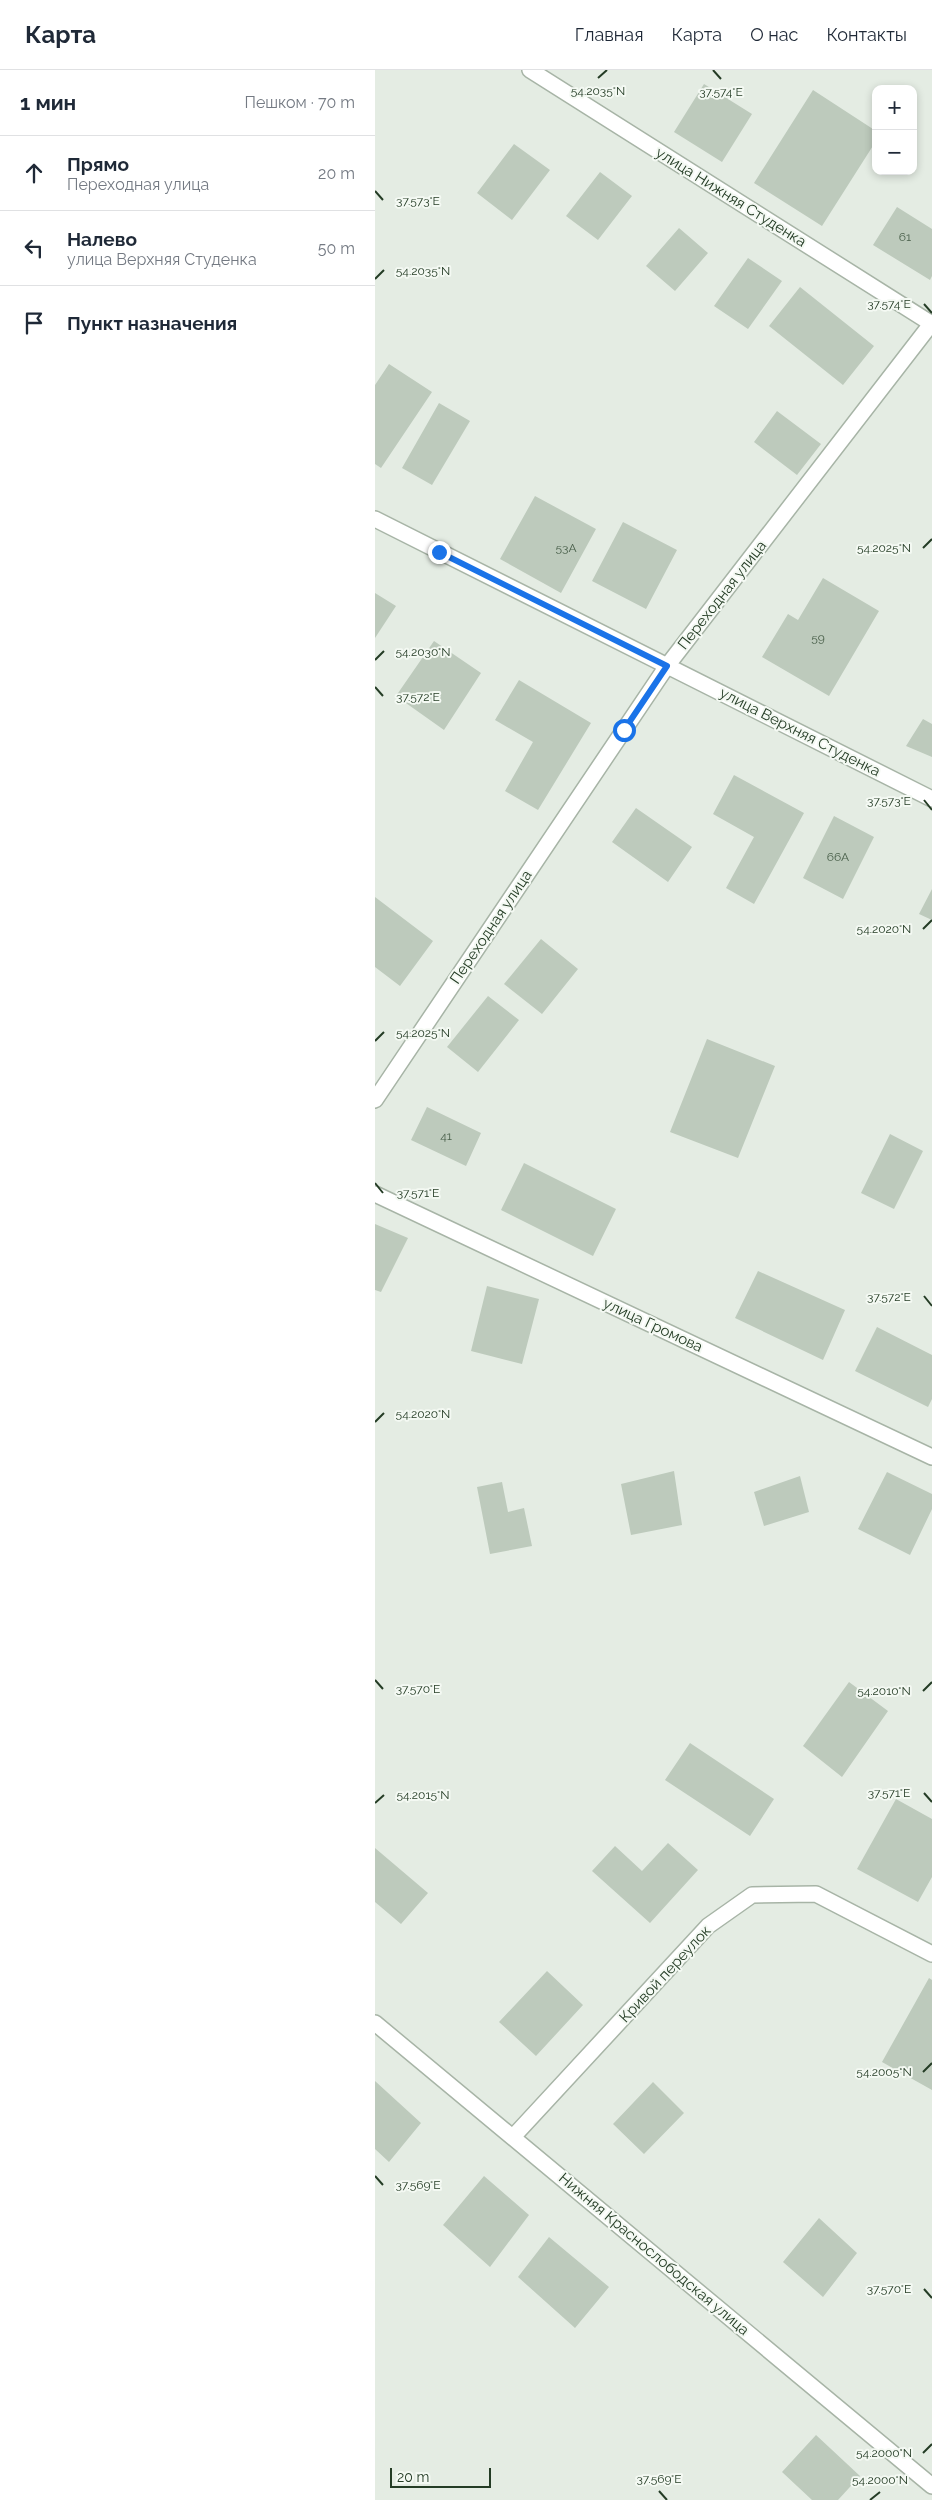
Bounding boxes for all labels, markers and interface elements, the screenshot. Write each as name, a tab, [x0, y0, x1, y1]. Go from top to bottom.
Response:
text: Карта	[25, 20, 96, 49]
text: Главная	[575, 24, 643, 45]
text: Карта	[671, 24, 722, 45]
text: О нас	[750, 24, 798, 45]
text: Контакты	[826, 24, 907, 45]
text: 54.2035°N	[571, 84, 625, 98]
text: 37.574°E	[699, 85, 743, 99]
map controls	[872, 85, 917, 175]
button: +	[872, 85, 917, 130]
text: 1 мин	[20, 90, 76, 115]
text: Пешком · 70 m	[245, 93, 355, 112]
button: −	[872, 130, 917, 175]
street label: улица Нижняя Cтуденкa	[652, 143, 810, 251]
text: Прямо	[67, 153, 129, 175]
icon: ahead	[20, 159, 48, 187]
text: 20 m	[318, 164, 355, 183]
text: Переходная улица	[67, 175, 209, 194]
text: 37.573°E	[396, 194, 440, 208]
text: Налево	[67, 228, 137, 250]
house number: 61	[899, 230, 911, 244]
icon: left	[20, 234, 48, 262]
text: 50 m	[318, 239, 355, 258]
text: улица Верхняя Студенка	[67, 250, 257, 269]
text: 54.2035°N	[396, 264, 450, 278]
text: 37.574°E	[867, 297, 911, 311]
icon: arrive	[20, 309, 48, 337]
text: Пункт назначения	[67, 312, 237, 334]
street label: Переходная улица	[674, 537, 770, 653]
route end	[428, 541, 451, 564]
house number: 53А	[555, 541, 577, 555]
text: 54.2025°N	[857, 541, 911, 555]
house number: 59	[811, 631, 825, 645]
text: 54.2030°N	[396, 645, 450, 659]
street label: улица Верхняя Cтуденка	[717, 684, 883, 780]
text: 37.572°E	[396, 690, 440, 704]
route start	[613, 719, 636, 742]
text: 37.573°E	[867, 794, 911, 808]
house number: 66А	[827, 850, 849, 864]
street label: Переходная улица	[446, 867, 536, 987]
text: 54.2020°N	[857, 922, 911, 936]
text: 54.2025°N	[396, 1026, 450, 1040]
house number: 41	[440, 1129, 452, 1143]
text: 37.571°E	[397, 1186, 439, 1200]
text: 37.572°E	[867, 1290, 911, 1304]
street label: улица Громова	[600, 1294, 706, 1356]
text: 54.2020°N	[396, 1407, 450, 1421]
text: 37.570°E	[396, 1682, 440, 1696]
text: 54.2010°N	[857, 1684, 911, 1698]
text: 37.571°E	[868, 1786, 910, 1800]
text: 54.2015°N	[396, 1788, 450, 1802]
street label: Кривой переулок	[615, 1922, 715, 2026]
text: 54.2005°N	[856, 2065, 912, 2079]
street label: Нижняя Краснослободская улица	[555, 2169, 753, 2339]
text: 37.569°E	[395, 2178, 441, 2192]
text: 37.570°E	[867, 2282, 911, 2296]
text: 54.2000°N	[856, 2446, 912, 2460]
scale bar	[390, 2465, 491, 2488]
text: 20 m	[397, 2469, 429, 2485]
text: 37.569°E	[636, 2472, 682, 2486]
text: 54.2000°N	[852, 2473, 908, 2487]

